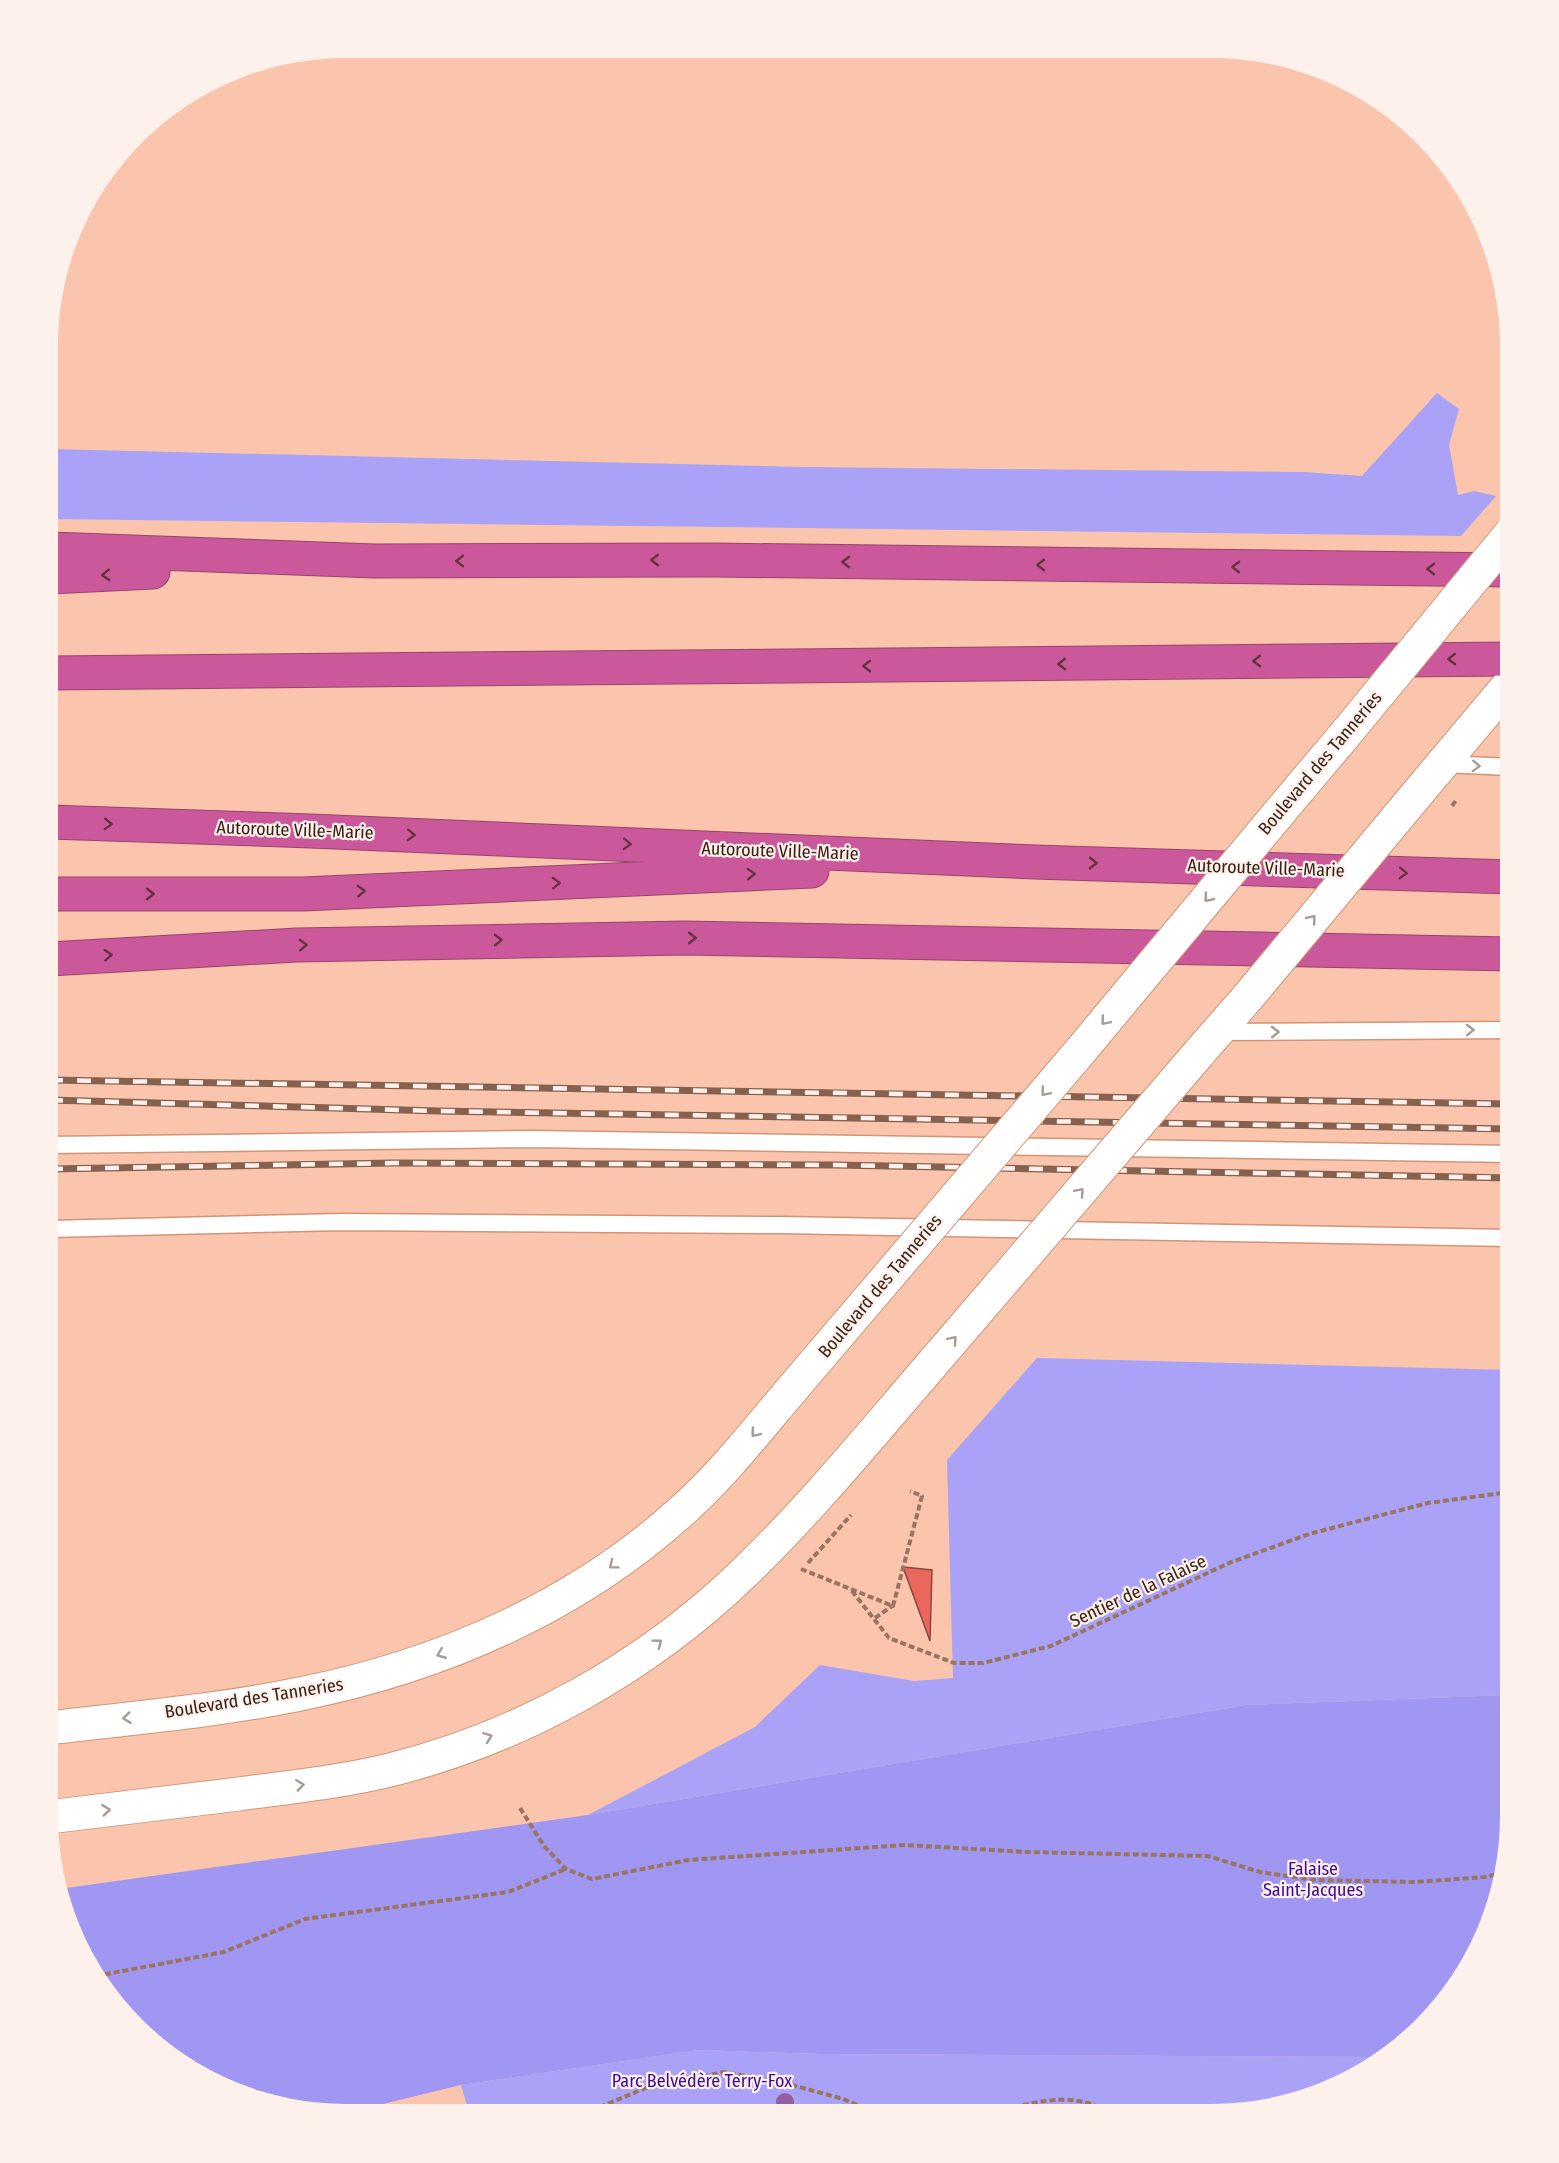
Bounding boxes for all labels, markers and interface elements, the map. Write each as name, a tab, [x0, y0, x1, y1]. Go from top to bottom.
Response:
one-way arrow	[650, 554, 659, 566]
one-way arrow	[455, 555, 464, 567]
one-way arrow	[842, 556, 851, 568]
one-way arrow	[1037, 558, 1046, 571]
one-way arrow	[1232, 561, 1241, 573]
one-way arrow	[1427, 563, 1436, 575]
one-way arrow	[101, 568, 110, 581]
one-way arrow	[1448, 653, 1457, 665]
one-way arrow	[1253, 655, 1262, 667]
one-way arrow	[1058, 658, 1067, 670]
one-way arrow	[863, 660, 872, 672]
street label: Boulevard des Tanneries	[1254, 687, 1387, 839]
one-way arrow	[1472, 759, 1481, 772]
street label: Autoroute Ville-Marie	[216, 816, 374, 844]
one-way arrow	[104, 818, 113, 830]
one-way arrow	[407, 828, 416, 841]
street label: Autoroute Ville-Marie	[701, 837, 859, 865]
one-way arrow	[622, 838, 631, 851]
street label: Autoroute Ville-Marie	[1187, 854, 1345, 882]
one-way arrow	[1088, 857, 1097, 870]
one-way arrow	[1399, 866, 1408, 879]
one-way arrow	[746, 868, 755, 881]
one-way arrow	[551, 876, 560, 889]
one-way arrow	[357, 885, 366, 897]
one-way arrow	[146, 888, 155, 900]
one-way arrow	[1204, 891, 1215, 902]
one-way arrow	[1305, 915, 1316, 926]
one-way arrow	[688, 932, 697, 944]
one-way arrow	[493, 934, 502, 946]
one-way arrow	[298, 938, 307, 951]
one-way arrow	[103, 949, 112, 962]
one-way arrow	[1101, 1014, 1112, 1025]
one-way arrow	[1466, 1024, 1475, 1036]
one-way arrow	[1271, 1026, 1280, 1038]
one-way arrow	[1041, 1085, 1052, 1096]
one-way arrow	[1073, 1188, 1084, 1199]
street label: Boulevard des Tanneries	[814, 1210, 947, 1362]
one-way arrow	[946, 1336, 957, 1347]
one-way arrow	[752, 1426, 763, 1437]
street label: Sentier de la Falaise	[1066, 1550, 1210, 1632]
one-way arrow	[609, 1558, 620, 1569]
one-way arrow	[651, 1640, 662, 1651]
one-way arrow	[436, 1647, 447, 1659]
street label: Boulevard des Tanneries	[163, 1673, 345, 1723]
one-way arrow	[122, 1712, 132, 1724]
one-way arrow	[481, 1732, 492, 1744]
one-way arrow	[295, 1780, 304, 1792]
one-way arrow	[102, 1804, 111, 1817]
park label: Falaise Saint-Jacques	[1263, 1858, 1363, 1901]
park label: Parc Belvédère Terry-Fox	[612, 2070, 792, 2092]

